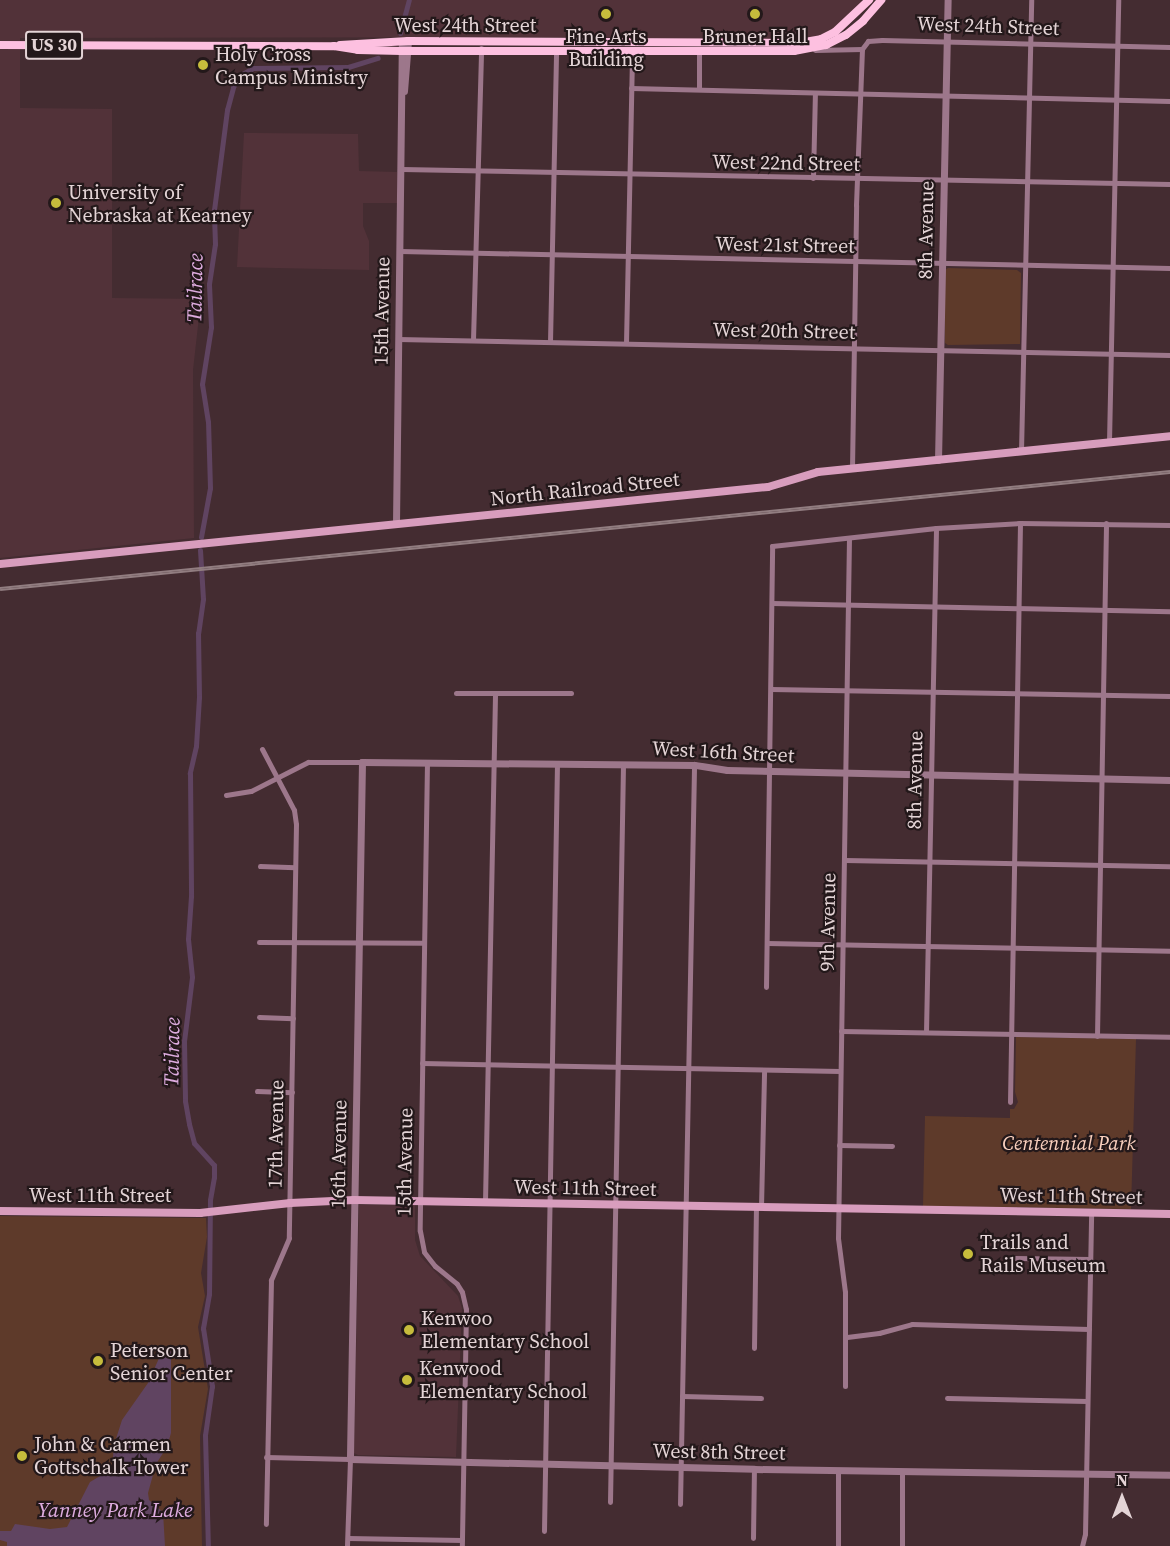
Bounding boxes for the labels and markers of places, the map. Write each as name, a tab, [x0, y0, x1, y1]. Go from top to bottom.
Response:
marker: Fine Arts Building	[599, 7, 613, 21]
marker: Bruner Hall	[748, 7, 762, 21]
place label: Fine Arts Building	[565, 24, 647, 71]
place label: Bruner Hall	[702, 24, 808, 48]
place label: Holy Cross Campus Ministry	[215, 42, 368, 89]
marker: Holy Cross Campus Ministry	[196, 58, 210, 72]
place label: University of Nebraska at Kearney	[68, 180, 252, 227]
marker: University of Nebraska at Kearney	[49, 196, 63, 210]
place label: Trails and Rails Museum	[980, 1230, 1106, 1277]
marker: Trails and Rails Museum	[961, 1247, 975, 1261]
place label: Kenwoo Elementary School	[421, 1306, 589, 1353]
marker: Kenwoo Elementary School	[402, 1323, 416, 1337]
place label: Peterson Senior Center	[110, 1338, 233, 1385]
marker: Peterson Senior Center	[91, 1354, 105, 1368]
place label: Kenwood Elementary School	[419, 1356, 587, 1403]
marker: Kenwood Elementary School	[400, 1373, 414, 1387]
place label: John & Carmen Gottschalk Tower	[34, 1432, 189, 1479]
marker: John & Carmen Gottschalk Tower	[15, 1449, 29, 1463]

